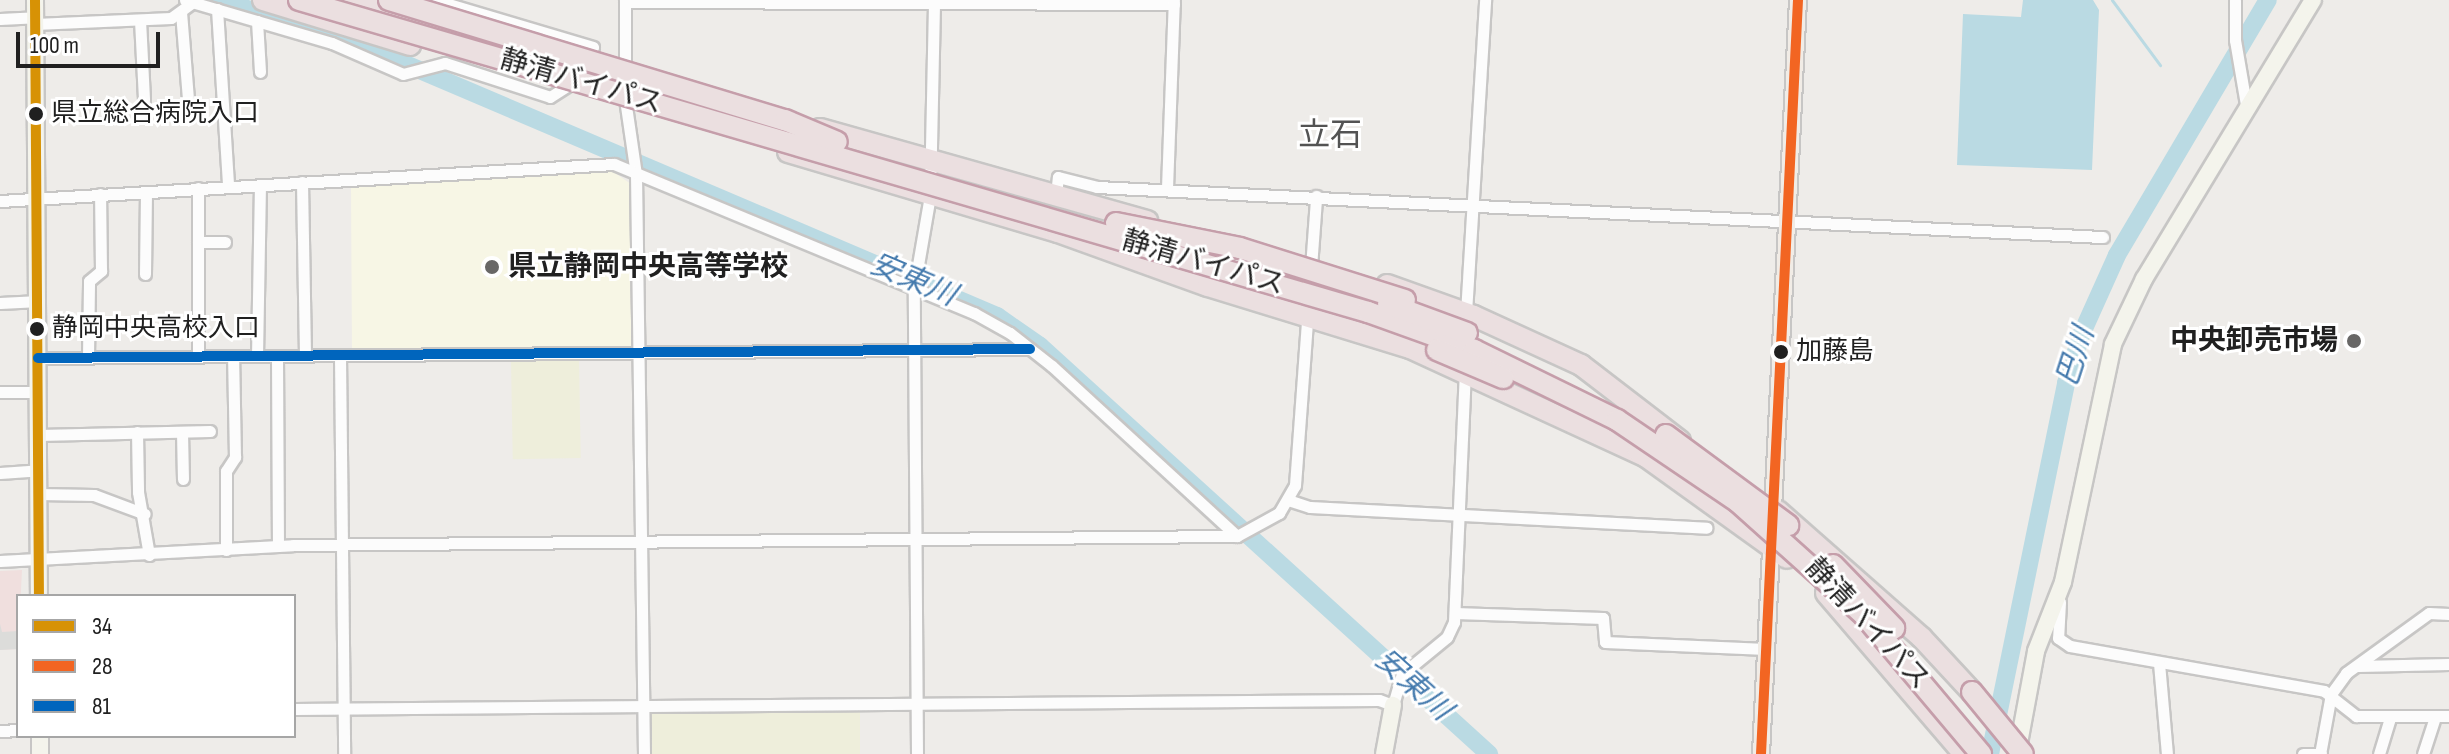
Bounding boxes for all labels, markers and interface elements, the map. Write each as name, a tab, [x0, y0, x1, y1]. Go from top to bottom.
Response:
scale bar	[20, 16, 164, 66]
text: 100 m	[30, 31, 79, 60]
street label: 静清バイパス	[496, 43, 666, 121]
place label: 県立総合病院入口	[51, 98, 259, 130]
marker: 県立総合病院入口	[28, 106, 44, 122]
district label: 立石	[1298, 117, 1362, 155]
street label: 静清バイパス	[1118, 224, 1288, 302]
water label: 安東川	[865, 246, 961, 314]
place label: 県立静岡中央高等学校	[508, 250, 788, 284]
marker: 県立静岡中央高等学校	[483, 258, 501, 276]
place label: 静岡中央高校入口	[52, 313, 260, 345]
marker: 静岡中央高校入口	[29, 321, 45, 337]
water label: 巴川	[2050, 323, 2102, 391]
place label: 中央卸売市場	[2170, 324, 2338, 358]
marker: 中央卸売市場	[2345, 332, 2363, 350]
place label: 加藤島	[1796, 336, 1874, 368]
marker: 加藤島	[1773, 344, 1789, 360]
street label: 静清バイパス	[1797, 551, 1937, 697]
legend	[16, 594, 296, 738]
text: 34	[92, 612, 112, 641]
water label: 安東川	[1368, 642, 1458, 728]
text: 28	[92, 652, 112, 681]
text: 81	[92, 692, 111, 721]

